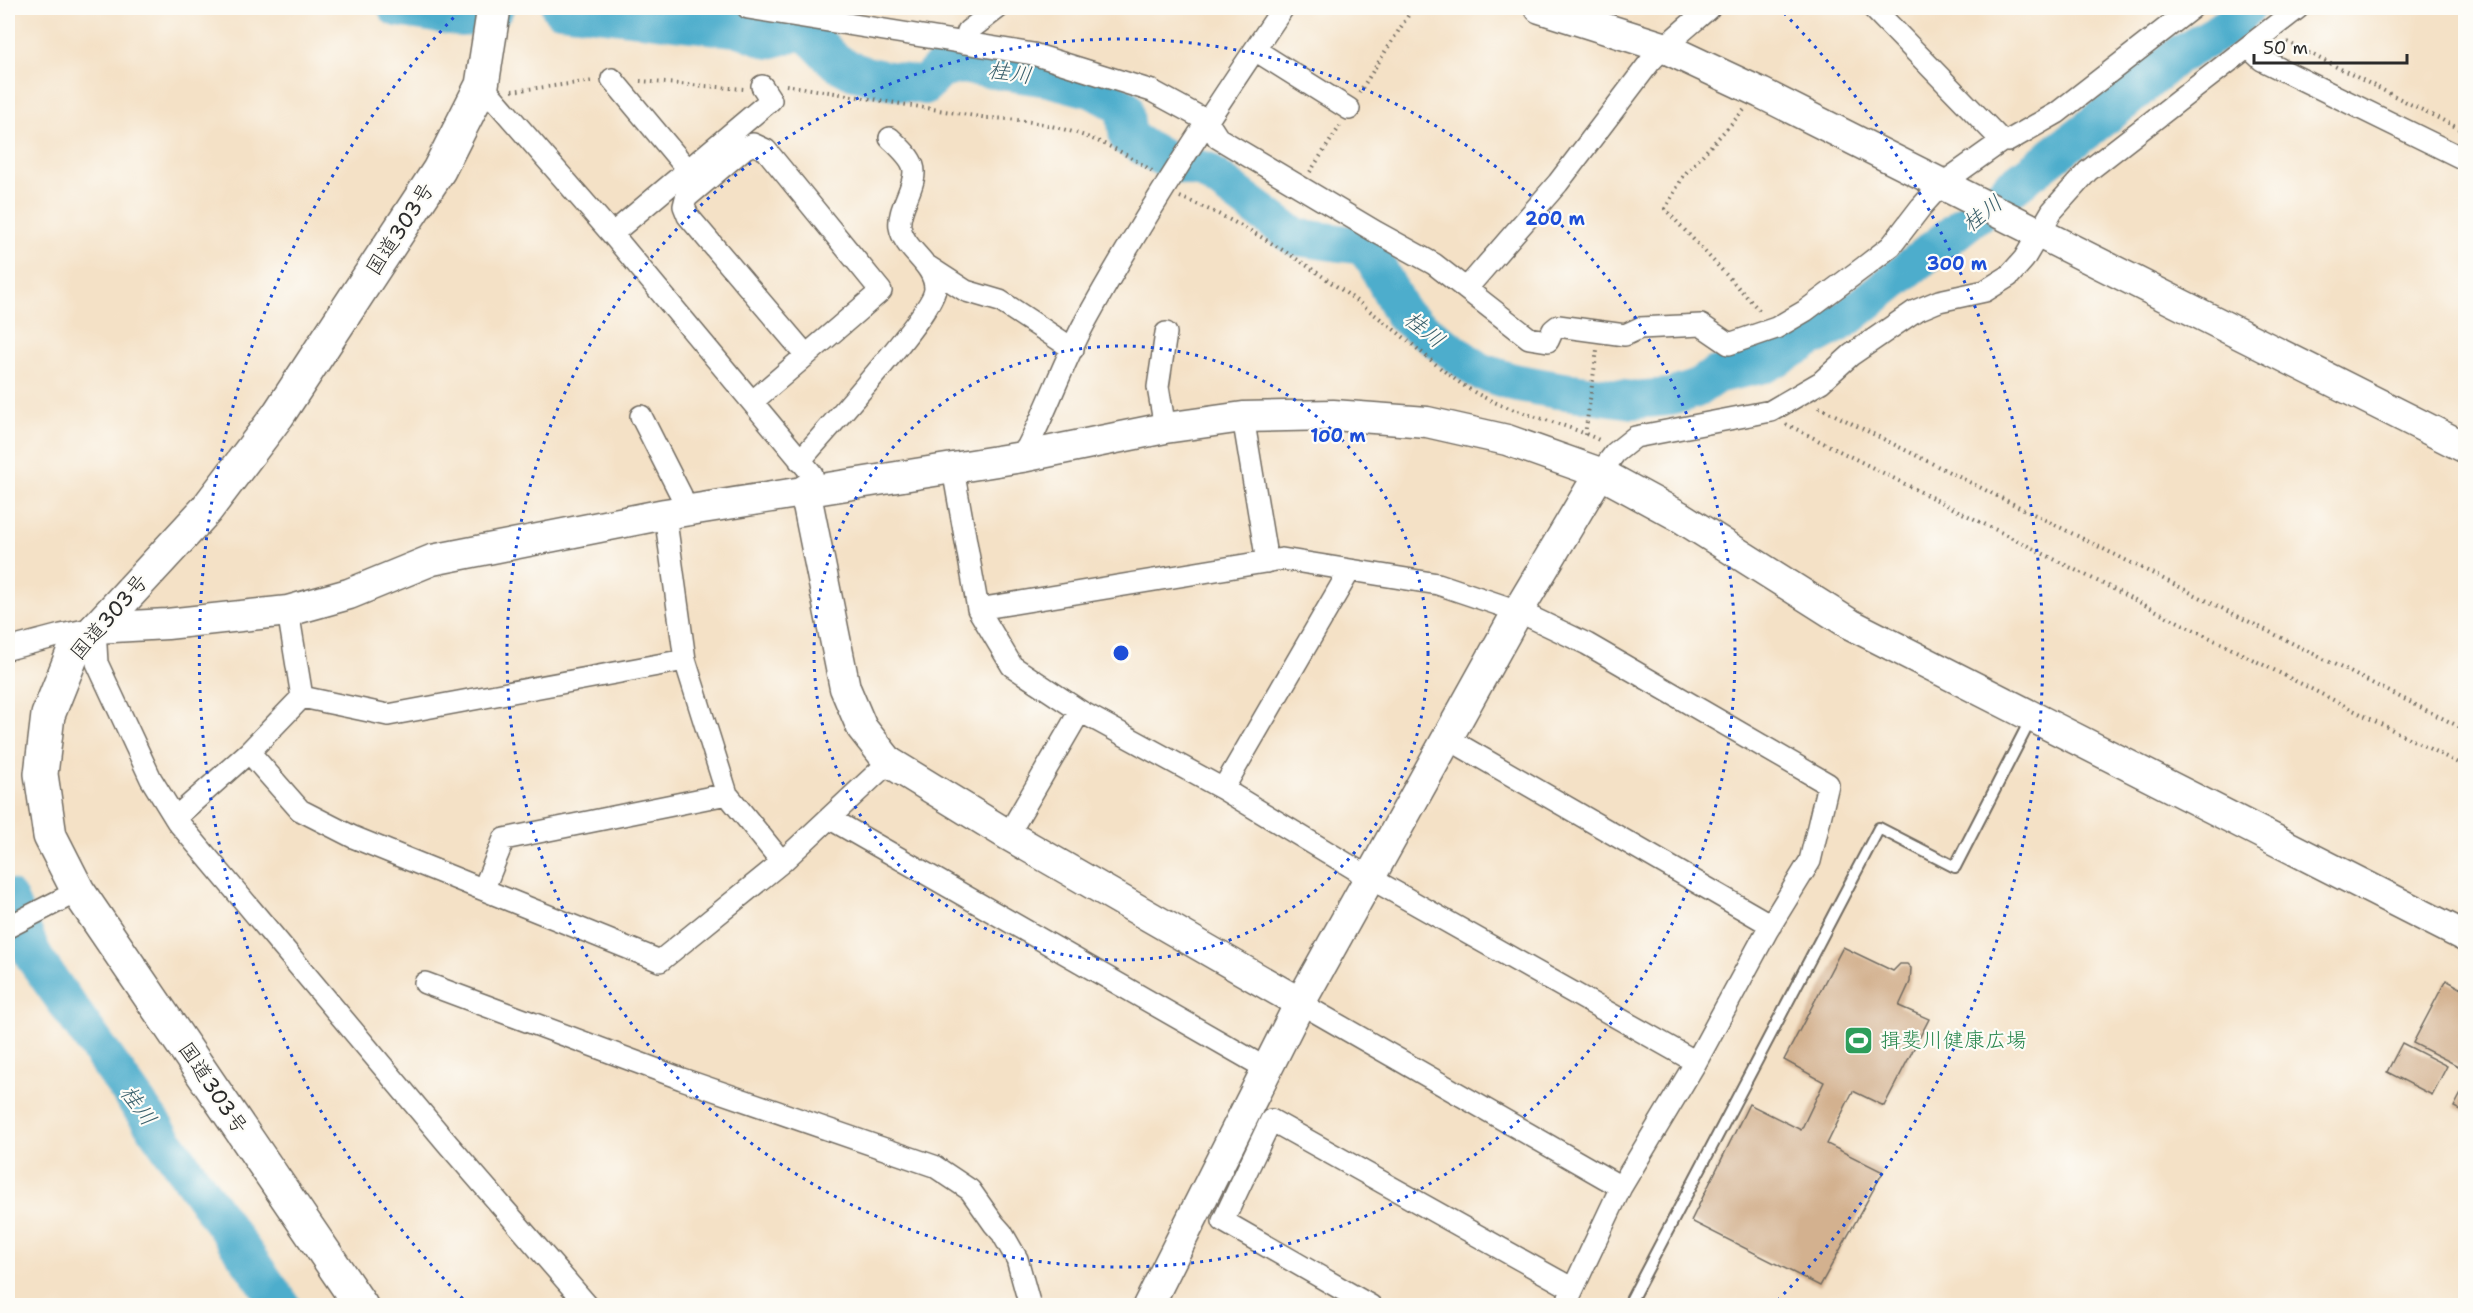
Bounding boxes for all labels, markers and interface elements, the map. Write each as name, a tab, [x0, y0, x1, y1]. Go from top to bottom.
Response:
scale bar	[2254, 27, 2407, 65]
text: 50 m	[2263, 36, 2308, 60]
water label: 桂川	[986, 55, 1034, 90]
street label: 国道303号	[359, 177, 441, 281]
water label: 桂川	[1956, 188, 2009, 238]
text: 200 m	[1525, 207, 1586, 231]
text: 300 m	[1927, 252, 1988, 276]
water label: 桂川	[1398, 304, 1451, 355]
text: 100 m	[1310, 424, 1366, 448]
street label: 国道303号	[64, 568, 154, 666]
centre of rings	[1111, 643, 1131, 663]
sports icon: 揖斐川健康広場	[1843, 1024, 1875, 1056]
place label: 揖斐川健康広場	[1880, 1026, 2027, 1054]
street label: 国道303号	[172, 1036, 254, 1140]
water label: 桂川	[114, 1079, 163, 1132]

